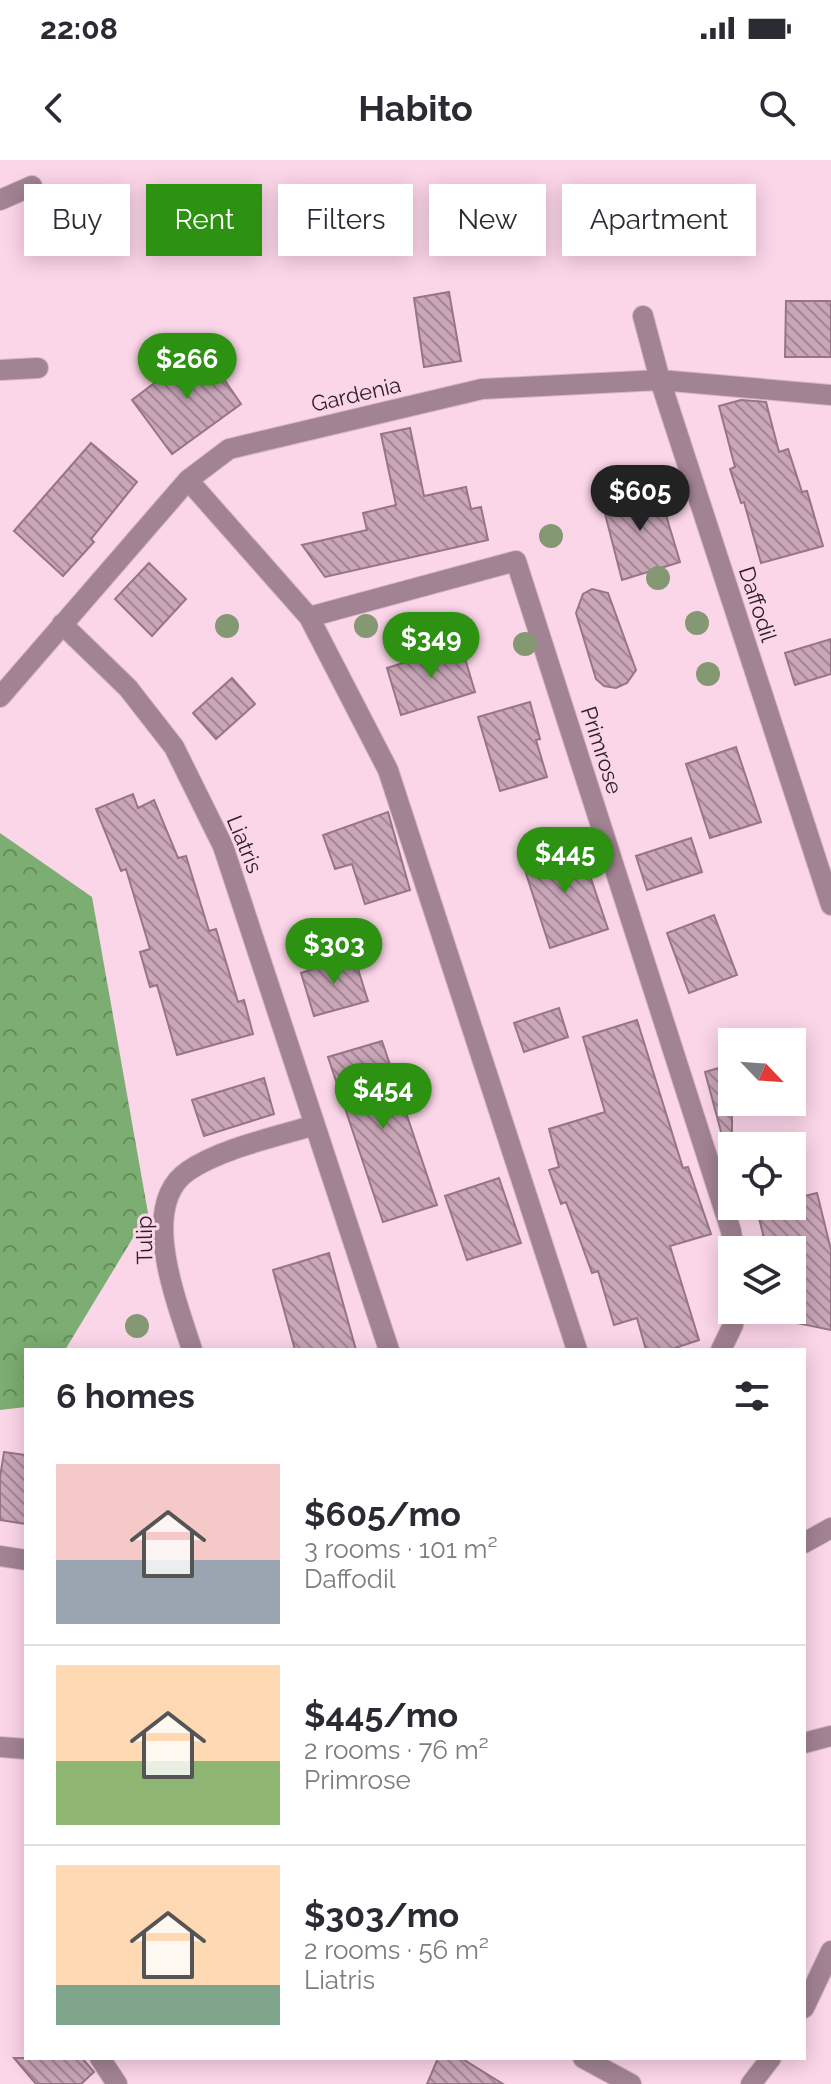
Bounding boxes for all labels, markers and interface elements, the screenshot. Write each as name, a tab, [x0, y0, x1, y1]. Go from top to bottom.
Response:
text: 22:08	[40, 11, 118, 46]
icon: back	[32, 86, 76, 130]
icon: search	[755, 86, 799, 130]
text: Habito	[358, 87, 473, 129]
chip: Buy	[24, 184, 130, 256]
chip: Rent	[146, 184, 262, 256]
chip: Filters	[278, 184, 413, 256]
chip: New	[429, 184, 546, 256]
chip: Apartment	[562, 184, 756, 256]
pin: $266	[140, 333, 234, 401]
text: $266	[156, 344, 218, 374]
street label: Gardenia	[309, 371, 403, 417]
pin: $605	[593, 465, 687, 533]
text: $605	[609, 476, 671, 506]
street label: Daffodil	[734, 563, 782, 645]
pin: $349	[384, 612, 478, 680]
text: $349	[400, 623, 462, 653]
street label: Primrose	[576, 703, 628, 797]
street label: Liatris	[222, 811, 268, 877]
pin: $445	[518, 827, 612, 895]
text: $445	[535, 838, 595, 868]
pin: $303	[287, 918, 381, 986]
text: $303	[303, 929, 365, 959]
north arrow	[718, 1028, 806, 1116]
map controls	[718, 1028, 806, 1324]
pin: $454	[336, 1063, 430, 1131]
text: $454	[353, 1074, 413, 1104]
button: locate	[718, 1132, 806, 1220]
street label: Tulip	[131, 1215, 157, 1265]
button: layers	[718, 1236, 806, 1324]
icon: filters	[730, 1374, 774, 1418]
text: 6 homes	[56, 1376, 195, 1416]
text: $605/mo	[304, 1494, 461, 1534]
icon: home	[120, 1496, 216, 1592]
text: 3 rooms · 101 m²	[304, 1534, 498, 1564]
text: Daffodil	[304, 1564, 396, 1594]
text: $445/mo	[304, 1695, 458, 1735]
icon: home	[120, 1697, 216, 1793]
text: 2 rooms · 76 m²	[304, 1735, 489, 1765]
text: Primrose	[304, 1765, 411, 1795]
text: $303/mo	[304, 1895, 459, 1935]
icon: home	[120, 1897, 216, 1993]
text: 2 rooms · 56 m²	[304, 1935, 489, 1965]
text: Liatris	[304, 1965, 375, 1995]

